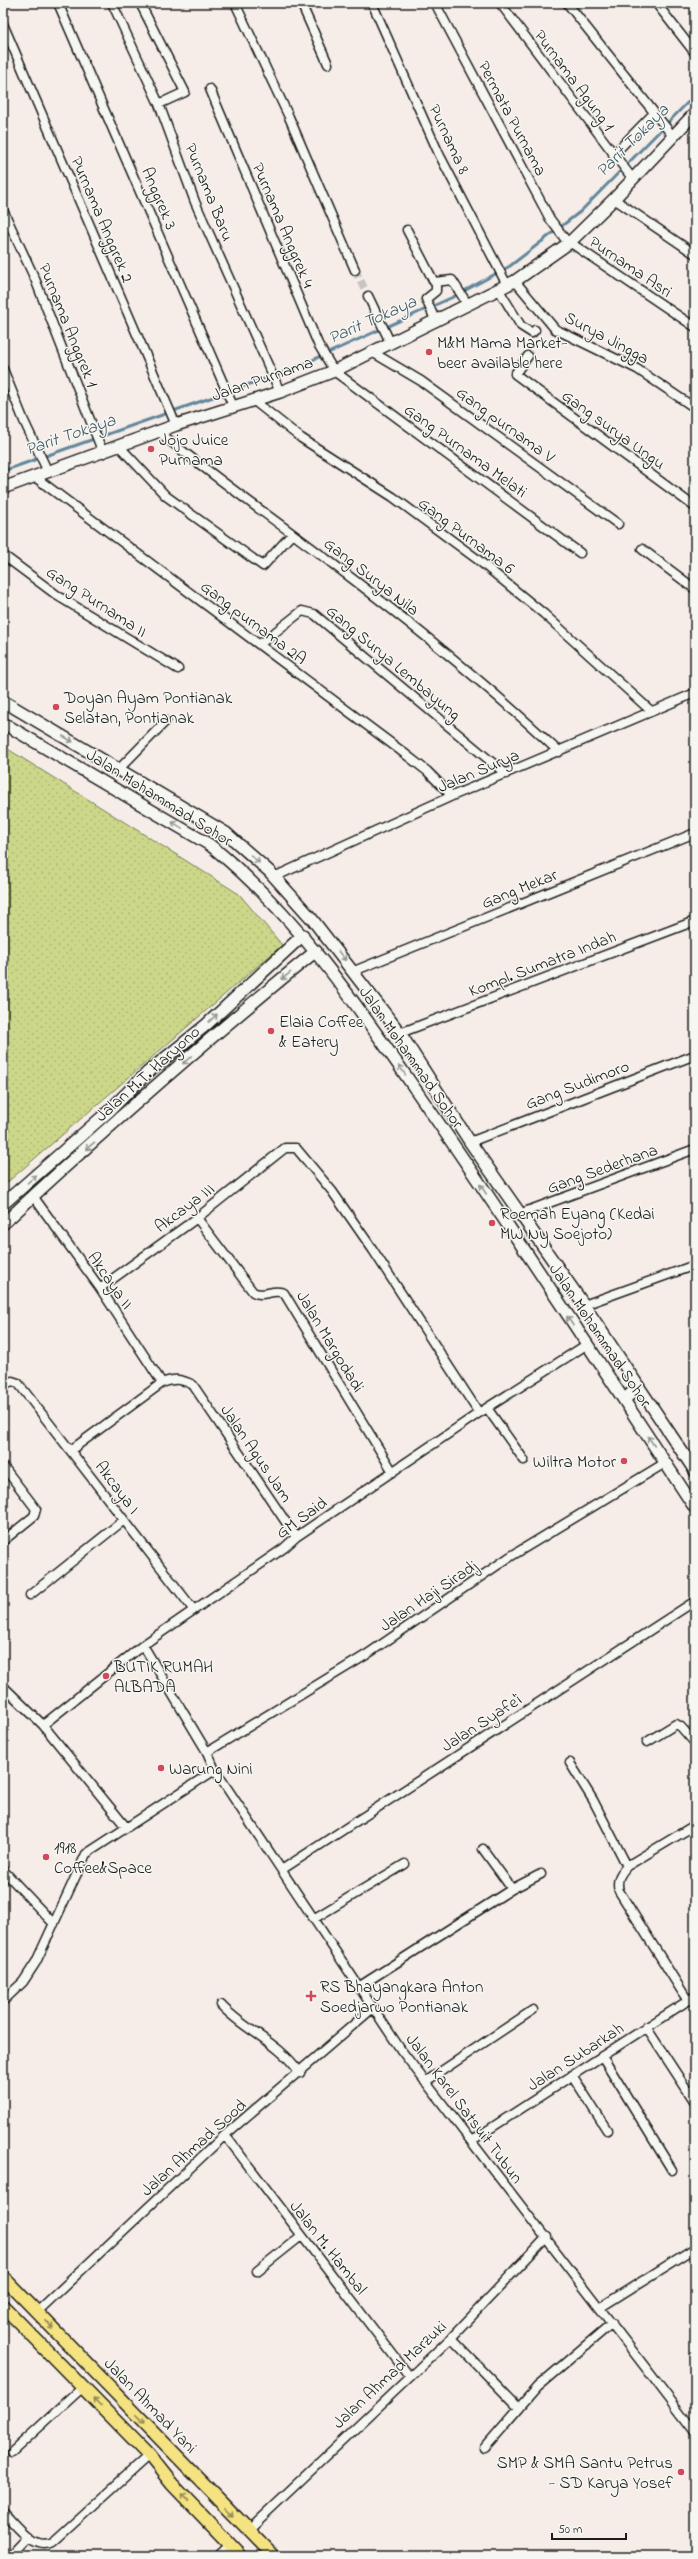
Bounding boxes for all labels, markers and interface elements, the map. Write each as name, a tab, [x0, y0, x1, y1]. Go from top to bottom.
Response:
street label: Purnama Agung 1	[526, 25, 621, 139]
street label: Permata Purnama	[471, 57, 553, 181]
water label: Parit Tokaya	[591, 99, 676, 184]
street label: Purnama 8	[422, 101, 476, 179]
street label: Purnama Baru	[178, 140, 240, 245]
street label: Purnama Anggrek 2	[62, 153, 140, 287]
street label: Purnama Anggrek 4	[243, 159, 320, 293]
street label: Anggrek 3	[132, 163, 183, 235]
street label: Purnama Asri	[584, 230, 677, 304]
street label: Purnama Anggrek 1	[29, 260, 104, 393]
water label: Parit Tokaya	[325, 290, 421, 352]
street label: Surya Jingga	[558, 305, 653, 373]
place label: M&M Mama Market- beer available here	[437, 331, 568, 376]
marker: M&M Mama Market- beer available here	[424, 347, 434, 357]
street label: Jalan Purnama	[208, 350, 317, 408]
street label: Gang purnama V	[449, 381, 560, 472]
street label: Gang surya Ungu	[555, 384, 670, 478]
street label: Gang Purnama Melati	[397, 398, 532, 506]
water label: Parit Tokaya	[22, 408, 120, 464]
place label: Jojo Juice Purnama	[159, 428, 229, 473]
marker: Jojo Juice Purnama	[146, 444, 156, 454]
street label: Gang Purnama 6	[411, 491, 520, 583]
street label: Gang Surya Nila	[317, 532, 424, 624]
street label: Gang Purnama II	[40, 560, 152, 646]
street label: Gang purnama 2A	[193, 575, 312, 673]
street label: Gang Surya Lembayung	[319, 599, 466, 729]
place label: Doyan Ayam Pontianak Selatan, Pontianak	[63, 686, 233, 731]
marker: Doyan Ayam Pontianak Selatan, Pontianak	[51, 702, 61, 712]
one-way arrow	[62, 735, 74, 743]
street label: Jalan Mohammad Sohor	[81, 743, 238, 854]
street label: Jalan Surya	[434, 743, 524, 801]
one-way arrow	[171, 820, 183, 828]
one-way arrow	[250, 854, 260, 864]
street label: Gang Mekar	[478, 863, 563, 918]
street label: Kompl. Sumatra Indah	[465, 925, 620, 1004]
one-way arrow	[337, 950, 346, 961]
one-way arrow	[280, 971, 291, 980]
street label: Jalan Mohammad Sohor	[352, 982, 470, 1135]
place label: Elaia Coffee & Eatery	[279, 1010, 364, 1056]
one-way arrow	[208, 1013, 218, 1023]
street label: Jalan M.T. Haryono	[90, 1020, 207, 1129]
marker: Elaia Coffee & Eatery	[266, 1026, 276, 1036]
street label: Gang Sudimoro	[522, 1054, 634, 1119]
one-way arrow	[182, 1056, 192, 1065]
one-way arrow	[398, 1065, 406, 1076]
street label: Gang Sederhana	[544, 1138, 662, 1203]
one-way arrow	[84, 1142, 95, 1151]
one-way arrow	[27, 1174, 37, 1183]
street label: Akcaya III	[150, 1177, 221, 1240]
one-way arrow	[479, 1184, 487, 1195]
place label: Roemah Eyang (Kedai MW Ny Soejoto)	[500, 1202, 655, 1248]
marker: Roemah Eyang (Kedai MW Ny Soejoto)	[487, 1218, 497, 1228]
street label: Akcaya II	[80, 1247, 139, 1315]
street label: Jalan Mohammad Sohor	[542, 1259, 658, 1413]
street label: Jalan Margodadi	[288, 1286, 370, 1398]
one-way arrow	[566, 1316, 574, 1327]
street label: Jalan Agus Jam	[212, 1400, 298, 1509]
one-way arrow	[646, 1435, 655, 1446]
place label: Wiltra Motor	[533, 1450, 617, 1475]
street label: Akcaya I	[88, 1456, 145, 1521]
marker: Wiltra Motor	[619, 1456, 629, 1466]
street label: GM Said	[271, 1491, 333, 1545]
street label: Jalan Haji Siradj	[375, 1554, 483, 1638]
place label: BUTIK RUMAH ALBADA	[113, 1655, 213, 1700]
marker: BUTIK RUMAH ALBADA	[101, 1671, 111, 1681]
street label: Jalan Syafe'i	[436, 1688, 528, 1760]
place label: Warung Nini	[169, 1757, 253, 1784]
marker: Warung Nini	[156, 1763, 166, 1773]
place label: 1918 Coffee&Space	[54, 1836, 152, 1881]
marker: 1918 Coffee&Space	[41, 1852, 51, 1862]
place label: RS Bhayangkara Anton Soedjarwo Pontianak	[320, 1975, 483, 2020]
marker: RS Bhayangkara Anton Soedjarwo Pontianak	[305, 1990, 317, 2002]
street label: Jalan Subarkah	[523, 2017, 629, 2098]
street label: Jalan Karel Satsuit Tubun	[399, 2029, 529, 2189]
street label: Jalan Ahmad Sood	[135, 2093, 253, 2203]
street label: Jalan M. Hambal	[283, 2196, 373, 2300]
street label: Jalan Ahmad Marzuki	[327, 2315, 453, 2435]
one-way arrow	[45, 2320, 55, 2330]
street label: Jalan Ahmad Yani	[97, 2352, 202, 2460]
one-way arrow	[92, 2397, 102, 2407]
one-way arrow	[135, 2414, 145, 2424]
place label: SMP & SMA Santu Petrus - SD Karya Yosef	[497, 2451, 673, 2497]
marker: SMP & SMA Santu Petrus - SD Karya Yosef	[676, 2467, 686, 2477]
one-way arrow	[181, 2492, 190, 2503]
one-way arrow	[226, 2507, 235, 2517]
scale bar	[552, 2515, 626, 2541]
text: 50 m	[558, 2521, 582, 2539]

